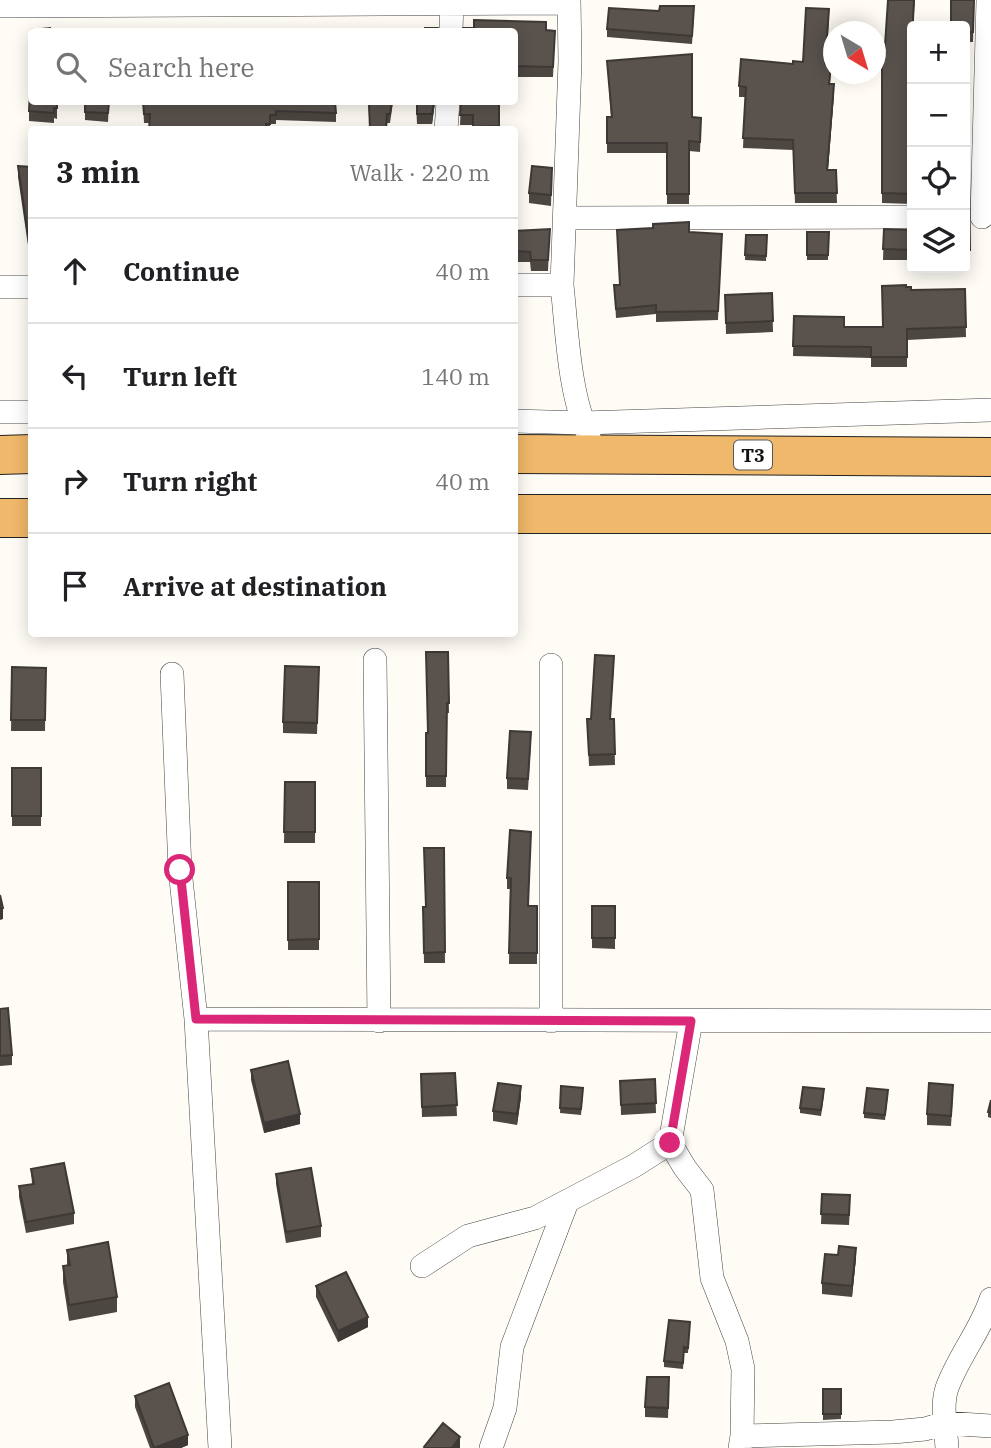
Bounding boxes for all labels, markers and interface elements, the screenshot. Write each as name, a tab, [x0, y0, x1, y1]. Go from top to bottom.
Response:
north arrow	[823, 21, 886, 84]
map controls	[907, 21, 970, 273]
button: +	[907, 21, 970, 84]
search box	[28, 28, 518, 105]
icon: search	[52, 48, 90, 86]
text: Search here	[108, 50, 254, 84]
button: −	[907, 84, 970, 147]
button: locate	[907, 147, 970, 210]
text: 3 min	[56, 152, 140, 191]
text: Walk · 220 m	[349, 157, 490, 187]
button: layers	[907, 210, 970, 273]
icon: ahead	[56, 252, 94, 290]
text: Continue	[123, 254, 240, 288]
text: 40 m	[435, 256, 490, 286]
icon: left	[56, 357, 94, 395]
text: Turn left	[123, 359, 237, 393]
text: 140 m	[421, 361, 490, 391]
road number: T3	[734, 440, 772, 470]
icon: right	[56, 462, 94, 500]
text: Turn right	[123, 464, 257, 498]
text: 40 m	[435, 466, 490, 496]
icon: arrive	[56, 567, 94, 605]
text: Arrive at destination	[123, 569, 387, 603]
route start	[164, 854, 195, 885]
route end	[654, 1127, 685, 1158]

